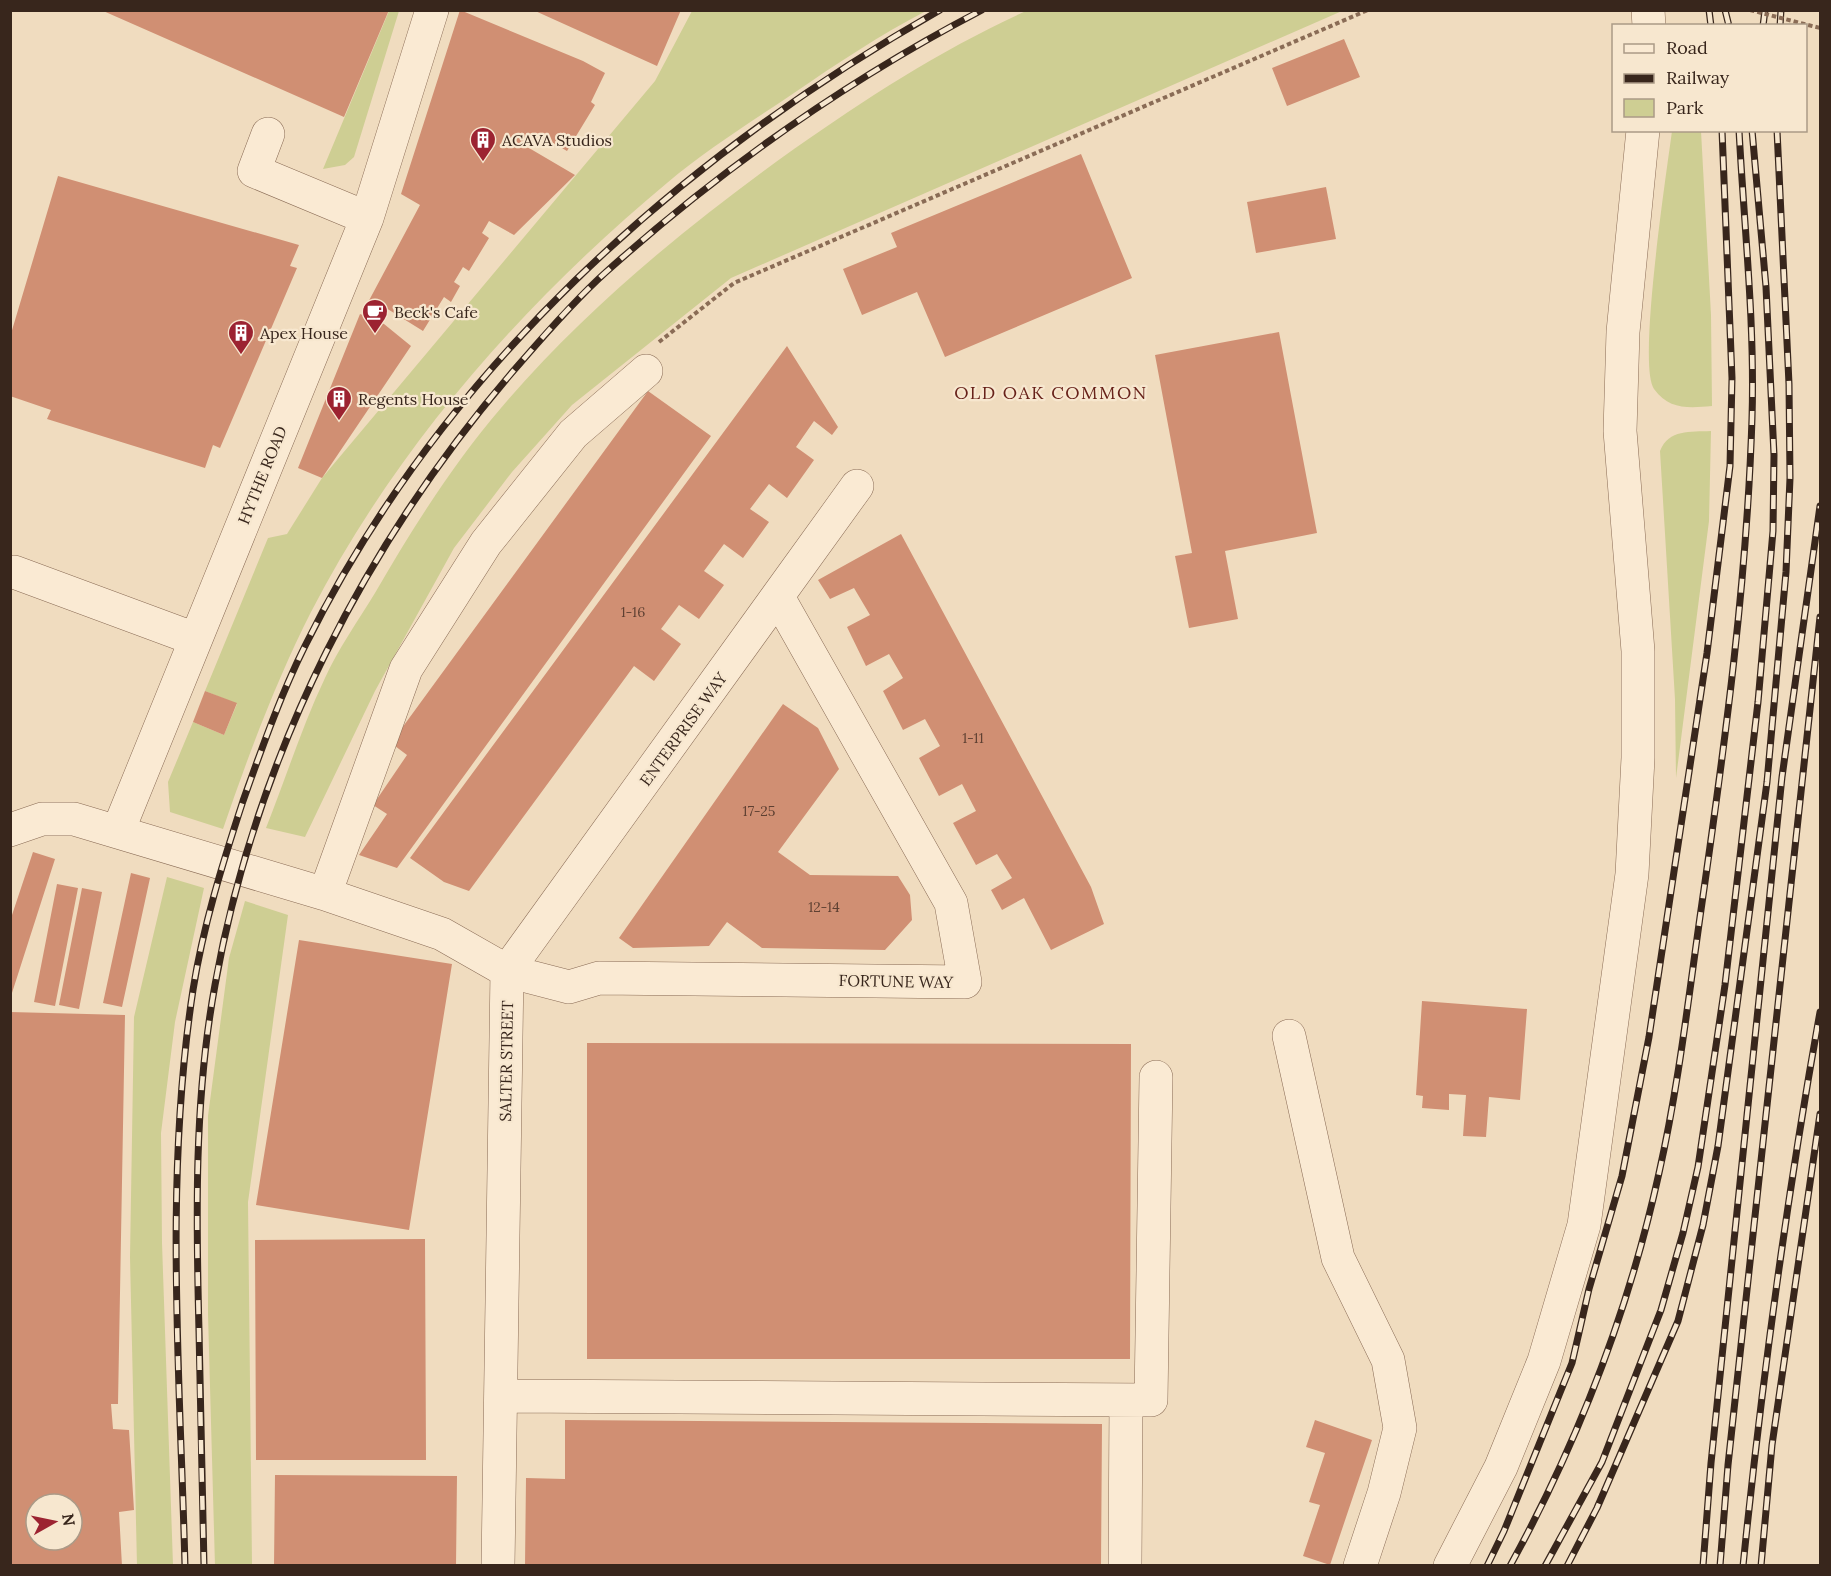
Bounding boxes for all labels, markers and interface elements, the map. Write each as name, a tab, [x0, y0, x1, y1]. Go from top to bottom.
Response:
legend	[1612, 24, 1807, 132]
text: Road	[1666, 36, 1708, 59]
text: Railway	[1666, 66, 1730, 89]
text: Park	[1666, 96, 1704, 119]
building icon: ACAVA Studios	[468, 125, 498, 163]
place label: ACAVA Studios	[501, 130, 612, 150]
cafe icon: Beck's Cafe	[360, 297, 390, 335]
place label: Beck's Cafe	[394, 302, 478, 322]
building icon: Apex House	[226, 318, 256, 356]
place label: Apex House	[259, 323, 348, 343]
district label: OLD OAK COMMON	[954, 381, 1148, 404]
building icon: Regents House	[324, 384, 354, 422]
place label: Regents House	[358, 389, 469, 409]
street label: HYTHE ROAD	[233, 423, 291, 527]
house number: 1-16	[621, 603, 645, 621]
street label: ENTERPRISE WAY	[635, 668, 731, 790]
house number: 1-11	[962, 729, 984, 747]
house number: 17-25	[743, 802, 775, 820]
house number: 12-14	[808, 898, 840, 916]
street label: FORTUNE WAY	[838, 970, 954, 992]
street label: SALTER STREET	[495, 1000, 517, 1122]
north arrow	[24, 1492, 84, 1552]
text: N	[58, 1512, 80, 1527]

